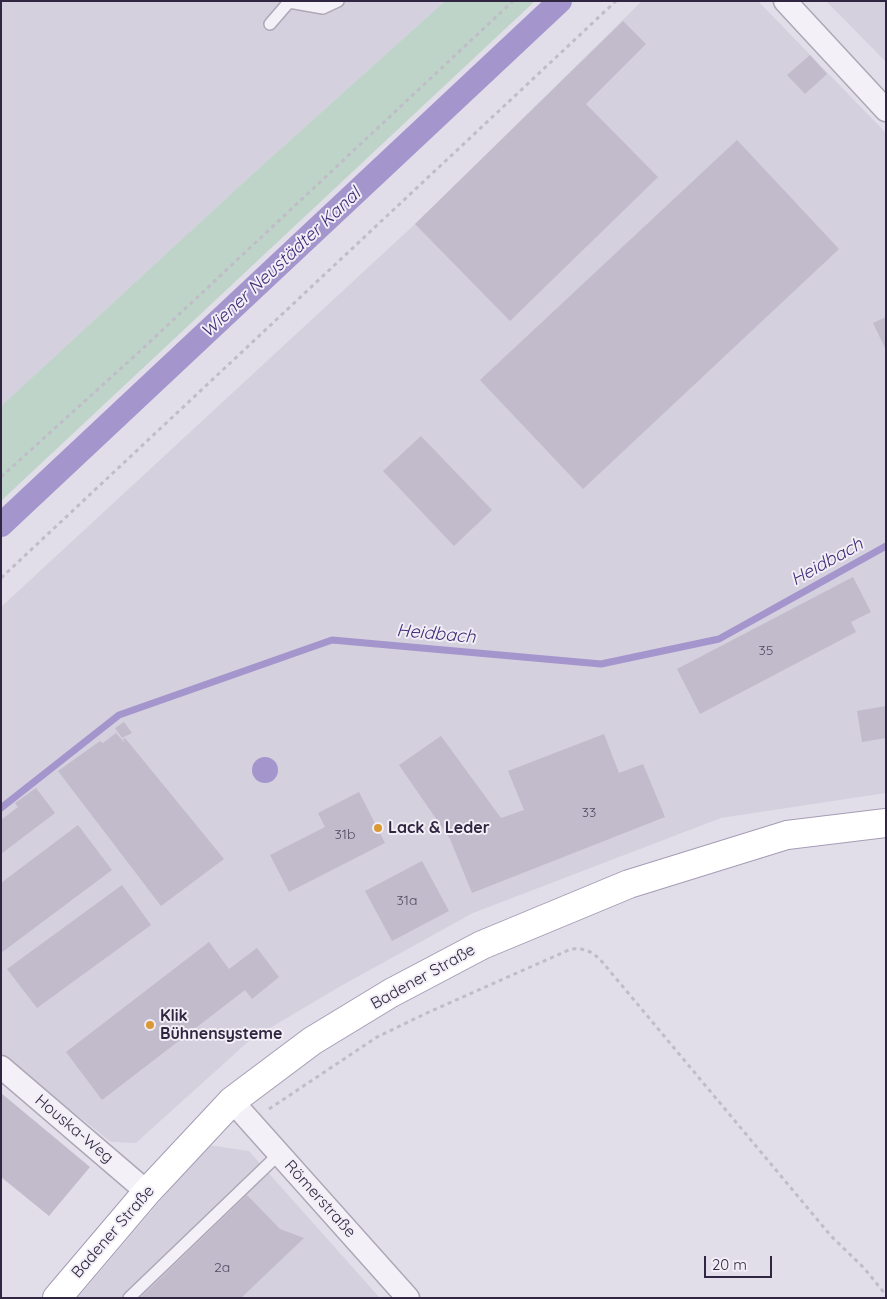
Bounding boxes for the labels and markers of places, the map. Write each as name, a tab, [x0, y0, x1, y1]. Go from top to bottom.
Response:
place label: Lack & Leder	[388, 818, 490, 838]
marker: Lack & Leder	[372, 822, 384, 834]
place label: Klik Bühnensysteme	[160, 1006, 283, 1044]
marker: Klik Bühnensysteme	[144, 1019, 156, 1031]

